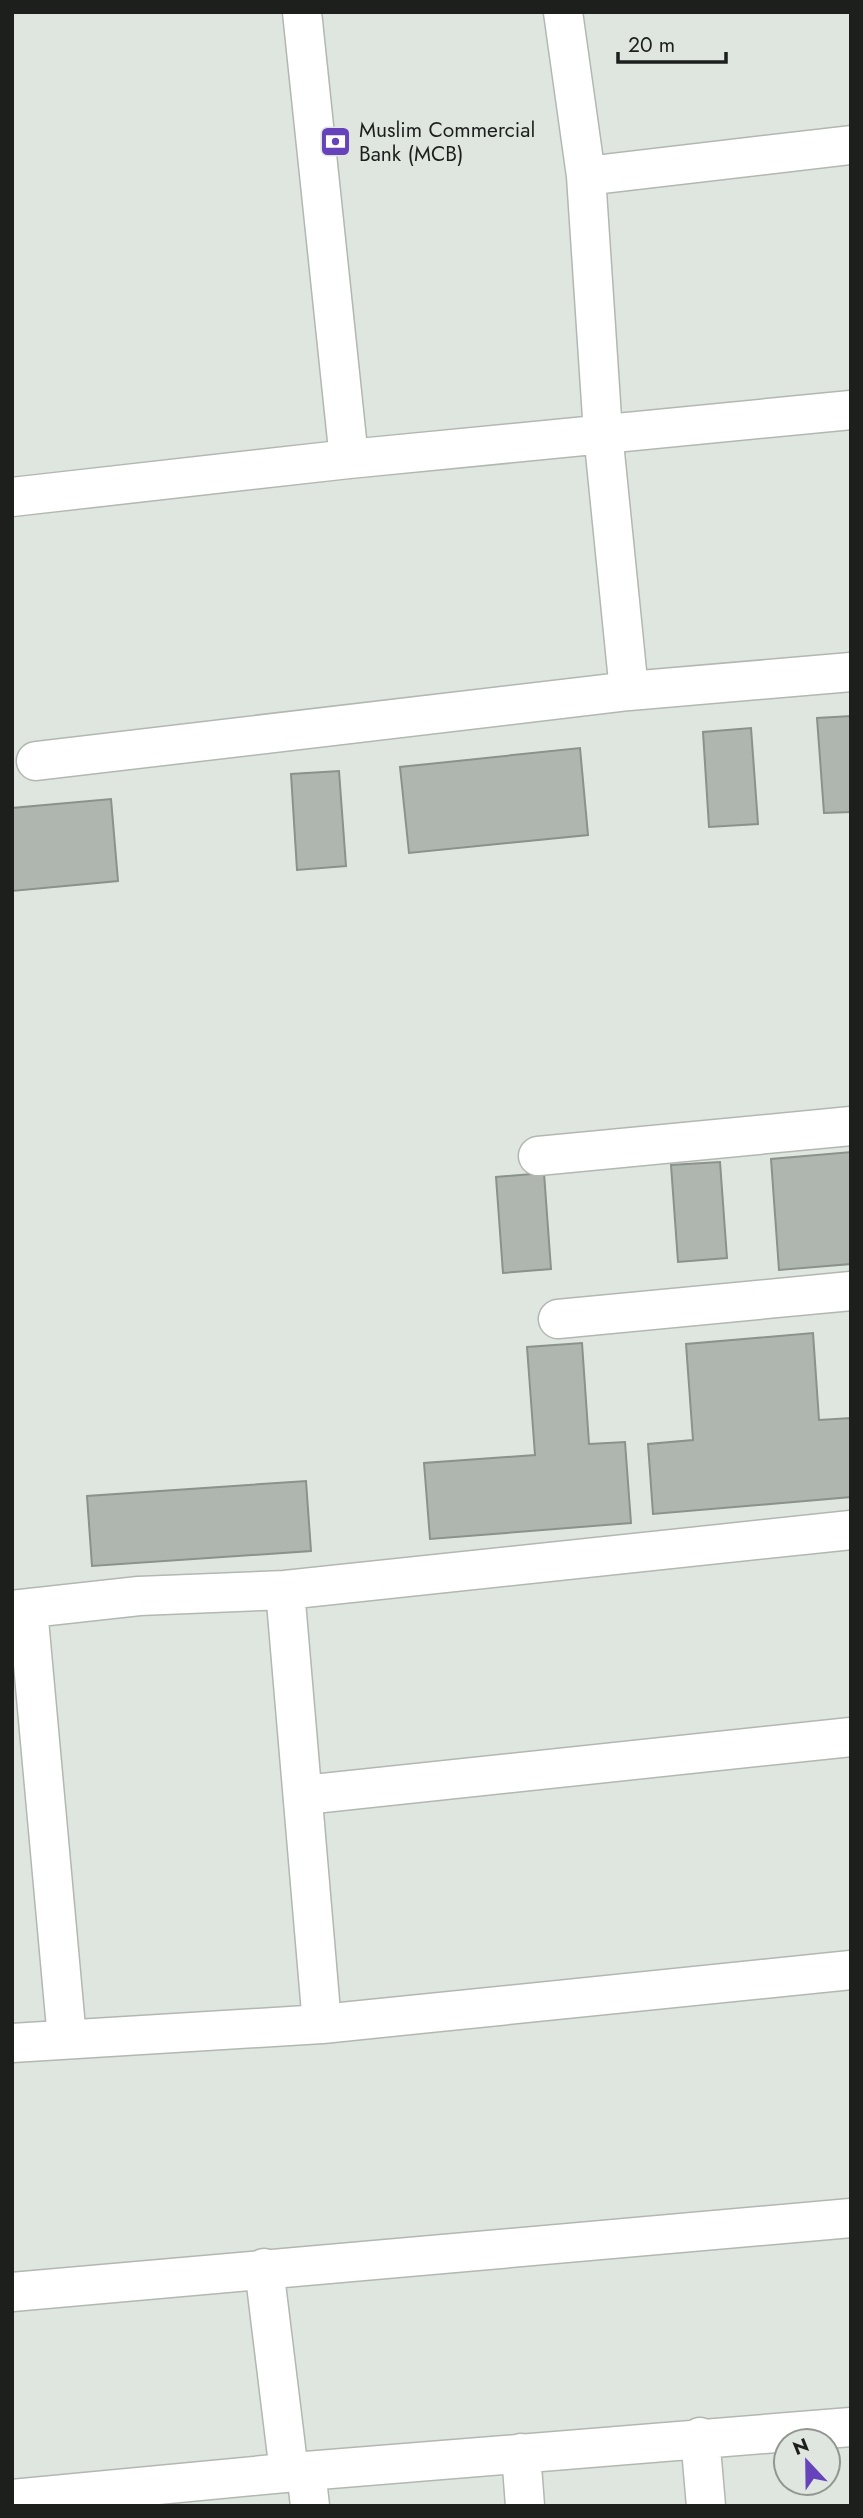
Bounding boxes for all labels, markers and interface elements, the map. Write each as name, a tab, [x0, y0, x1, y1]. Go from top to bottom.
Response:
scale bar	[618, 21, 726, 65]
text: 20 m	[628, 30, 675, 60]
place label: Muslim Commercial Bank (MCB)	[359, 115, 535, 169]
bank icon: Muslim Commercial Bank (MCB)	[319, 125, 353, 159]
north arrow	[772, 2427, 842, 2497]
text: N	[789, 2431, 813, 2462]

